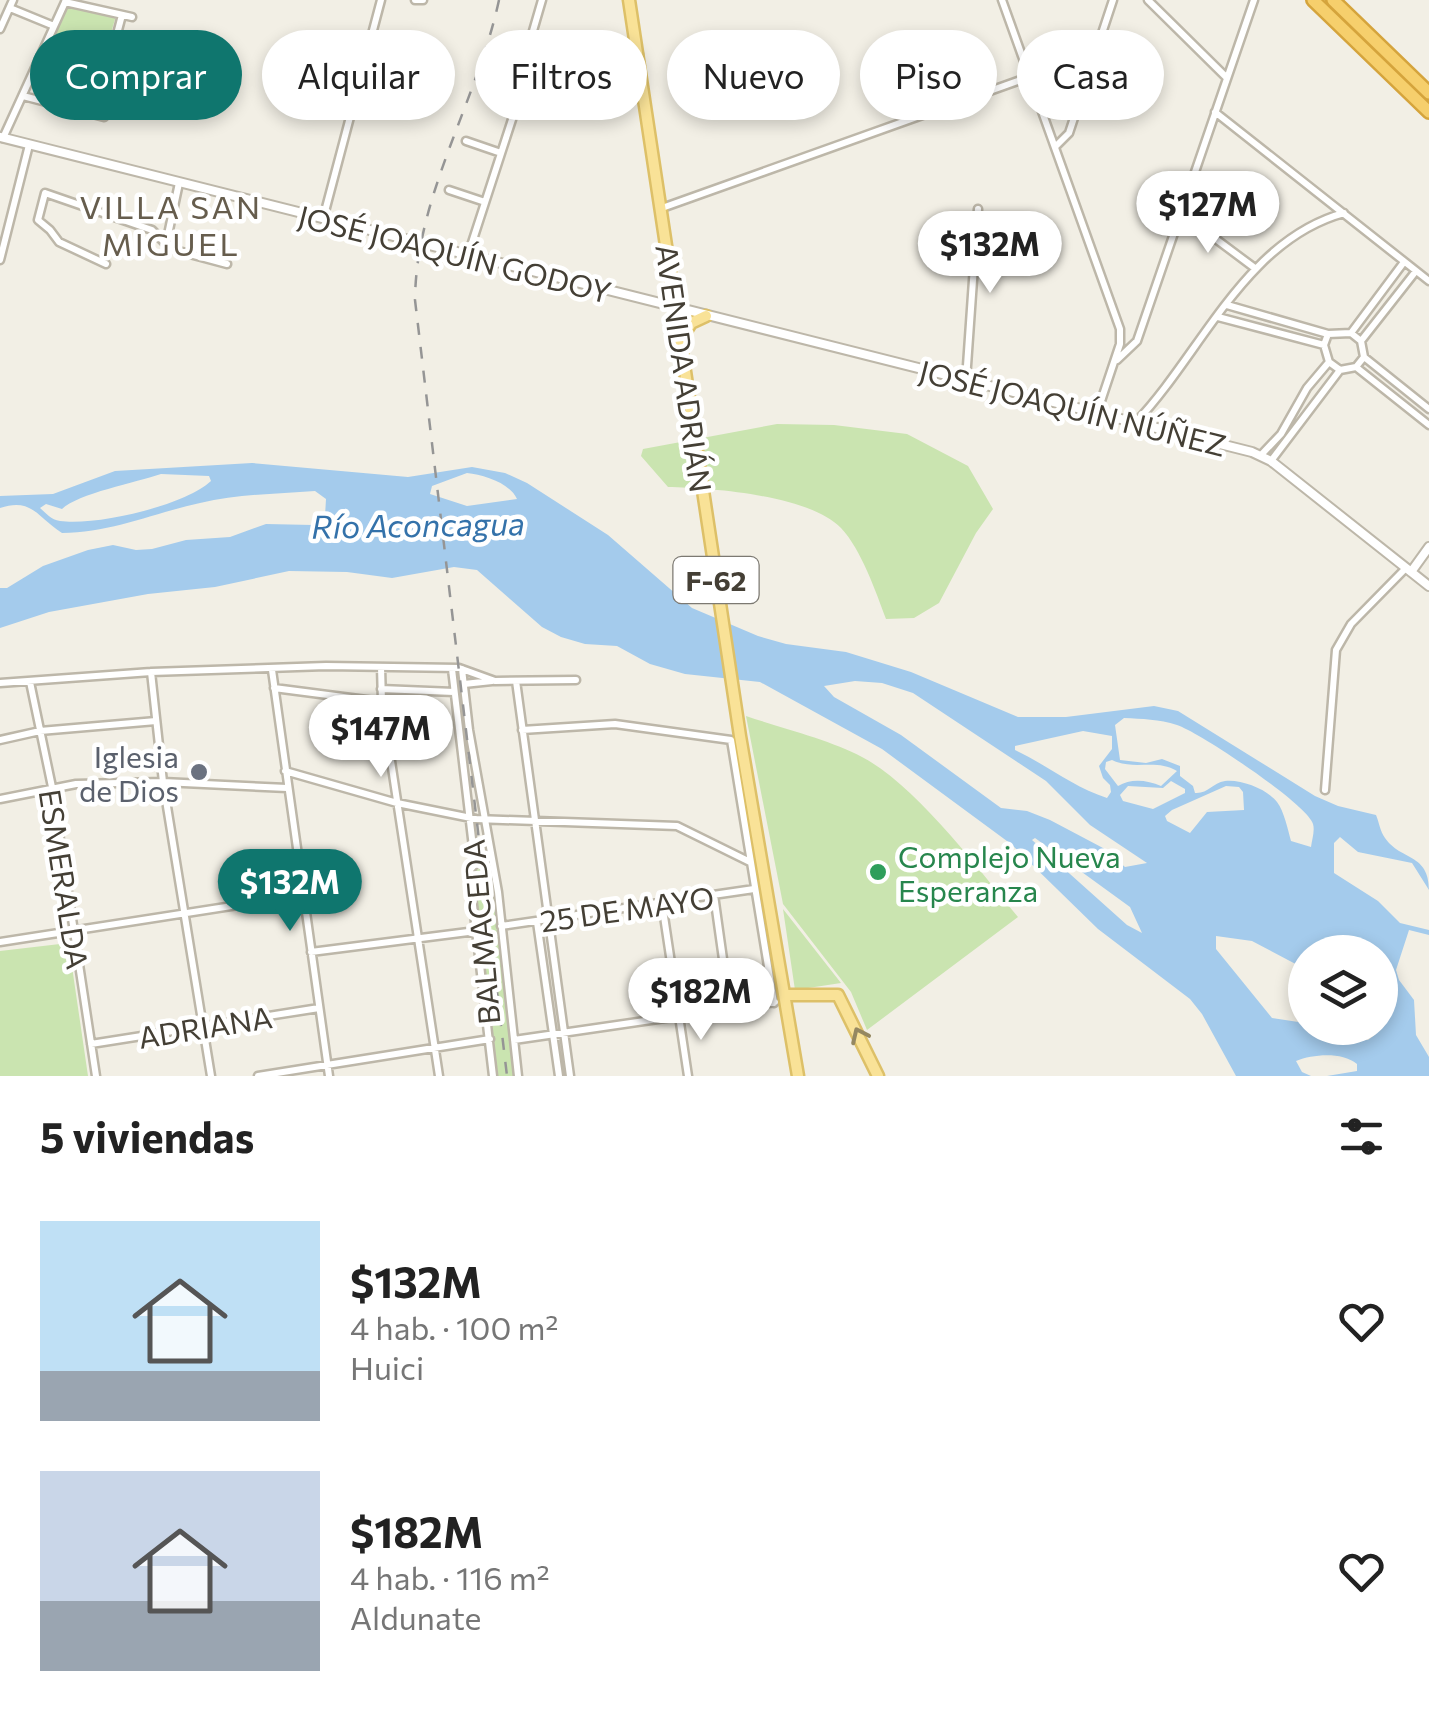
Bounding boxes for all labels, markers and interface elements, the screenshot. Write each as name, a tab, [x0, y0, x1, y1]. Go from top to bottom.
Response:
chip: Comprar	[30, 30, 242, 120]
chip: Alquilar	[262, 30, 455, 120]
chip: Filtros	[475, 30, 647, 120]
chip: Nuevo	[667, 30, 840, 120]
chip: Piso	[860, 30, 997, 120]
chip: Casa	[1017, 30, 1164, 120]
pin: $127M	[1138, 171, 1278, 256]
text: $127M	[1158, 183, 1258, 223]
district label: VILLA SAN MIGUEL	[79, 186, 263, 263]
street label: JOSÉ JOAQUÍN GODOY	[295, 196, 615, 310]
pin: $132M	[920, 211, 1060, 296]
text: $132M	[940, 223, 1040, 263]
street label: AVENIDA ADRIÁN	[649, 242, 721, 494]
street label: JOSÉ JOAQUÍN NÚÑEZ	[916, 351, 1230, 463]
water label: Río Aconcagua	[311, 502, 525, 546]
road number: F-62	[674, 557, 758, 603]
pin: $147M	[311, 695, 451, 780]
text: $147M	[331, 707, 431, 747]
place label: Iglesia de Dios	[79, 737, 179, 808]
marker: Iglesia de Dios	[188, 761, 210, 783]
street label: ESMERALDA	[33, 786, 97, 972]
place label: Complejo Nueva Esperanza	[898, 837, 1121, 908]
street label: BALMACEDA	[453, 838, 507, 1026]
pin: $132M	[220, 849, 360, 934]
text: $132M	[240, 861, 340, 901]
marker: Complejo Nueva Esperanza	[867, 861, 889, 883]
street label: 25 DE MAYO	[538, 878, 716, 938]
map controls	[1288, 935, 1398, 1045]
button: layers	[1288, 935, 1398, 1045]
pin: $182M	[631, 958, 771, 1043]
text: $182M	[650, 970, 752, 1010]
street label: ADRIANA	[135, 997, 275, 1055]
one-way arrow	[851, 1027, 871, 1045]
icon: filters	[1334, 1109, 1389, 1164]
text: 5 viviendas	[40, 1110, 254, 1162]
text: $132M	[350, 1255, 482, 1307]
icon: home	[120, 1261, 240, 1381]
icon: heart	[1334, 1294, 1389, 1349]
text: 4 hab. · 100 m²	[350, 1307, 558, 1347]
text: Huici	[350, 1347, 424, 1387]
text: $182M	[350, 1505, 483, 1557]
icon: home	[120, 1511, 240, 1631]
icon: heart	[1334, 1544, 1389, 1599]
text: 4 hab. · 116 m²	[350, 1557, 550, 1597]
text: Aldunate	[350, 1597, 481, 1637]

